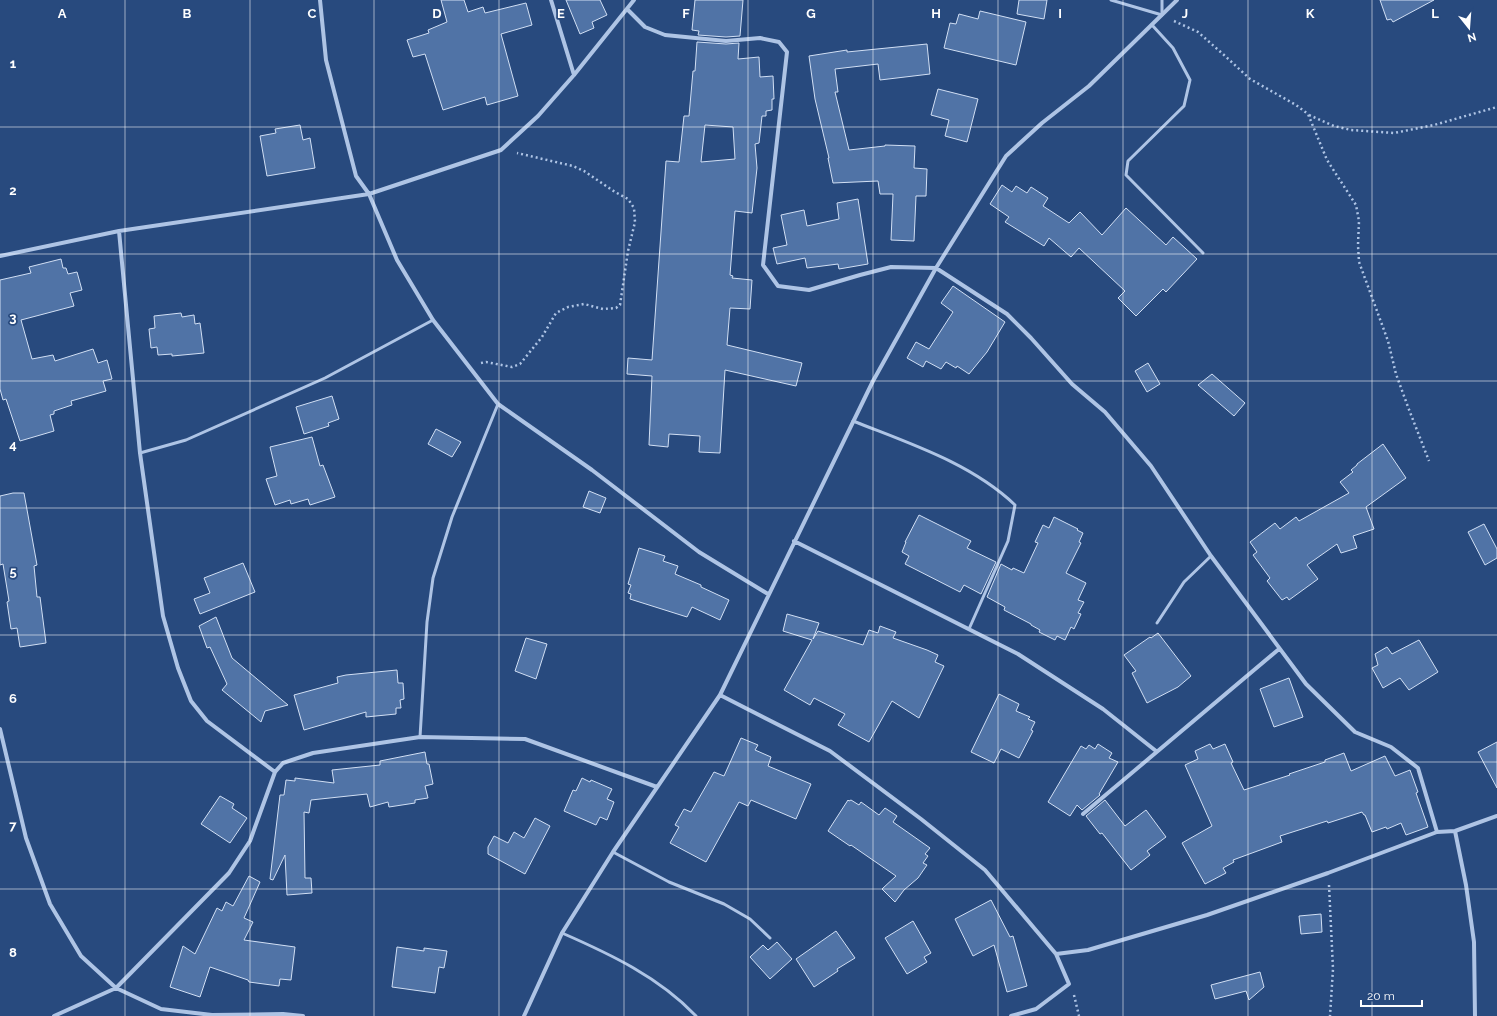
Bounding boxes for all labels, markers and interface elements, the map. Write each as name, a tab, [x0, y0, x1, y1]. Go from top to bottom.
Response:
text: A	[58, 6, 67, 21]
text: B	[183, 6, 192, 21]
text: C	[308, 6, 317, 21]
text: D	[432, 6, 442, 21]
text: E	[557, 6, 565, 21]
text: F	[682, 6, 690, 21]
text: G	[806, 6, 816, 21]
text: H	[931, 6, 941, 21]
text: I	[1058, 6, 1062, 21]
text: J	[1182, 6, 1188, 21]
text: K	[1306, 6, 1315, 21]
text: L	[1431, 6, 1439, 21]
north arrow	[1449, 8, 1489, 48]
text: N	[1466, 30, 1478, 45]
text: 1	[10, 56, 17, 71]
text: 2	[9, 183, 17, 198]
text: 3	[9, 310, 17, 325]
text: 4	[9, 437, 17, 452]
text: 5	[9, 564, 17, 579]
text: 6	[9, 691, 17, 706]
text: 7	[9, 818, 17, 833]
text: 8	[9, 945, 17, 960]
scale bar	[1361, 982, 1422, 1008]
text: 20 m	[1367, 989, 1395, 1003]

